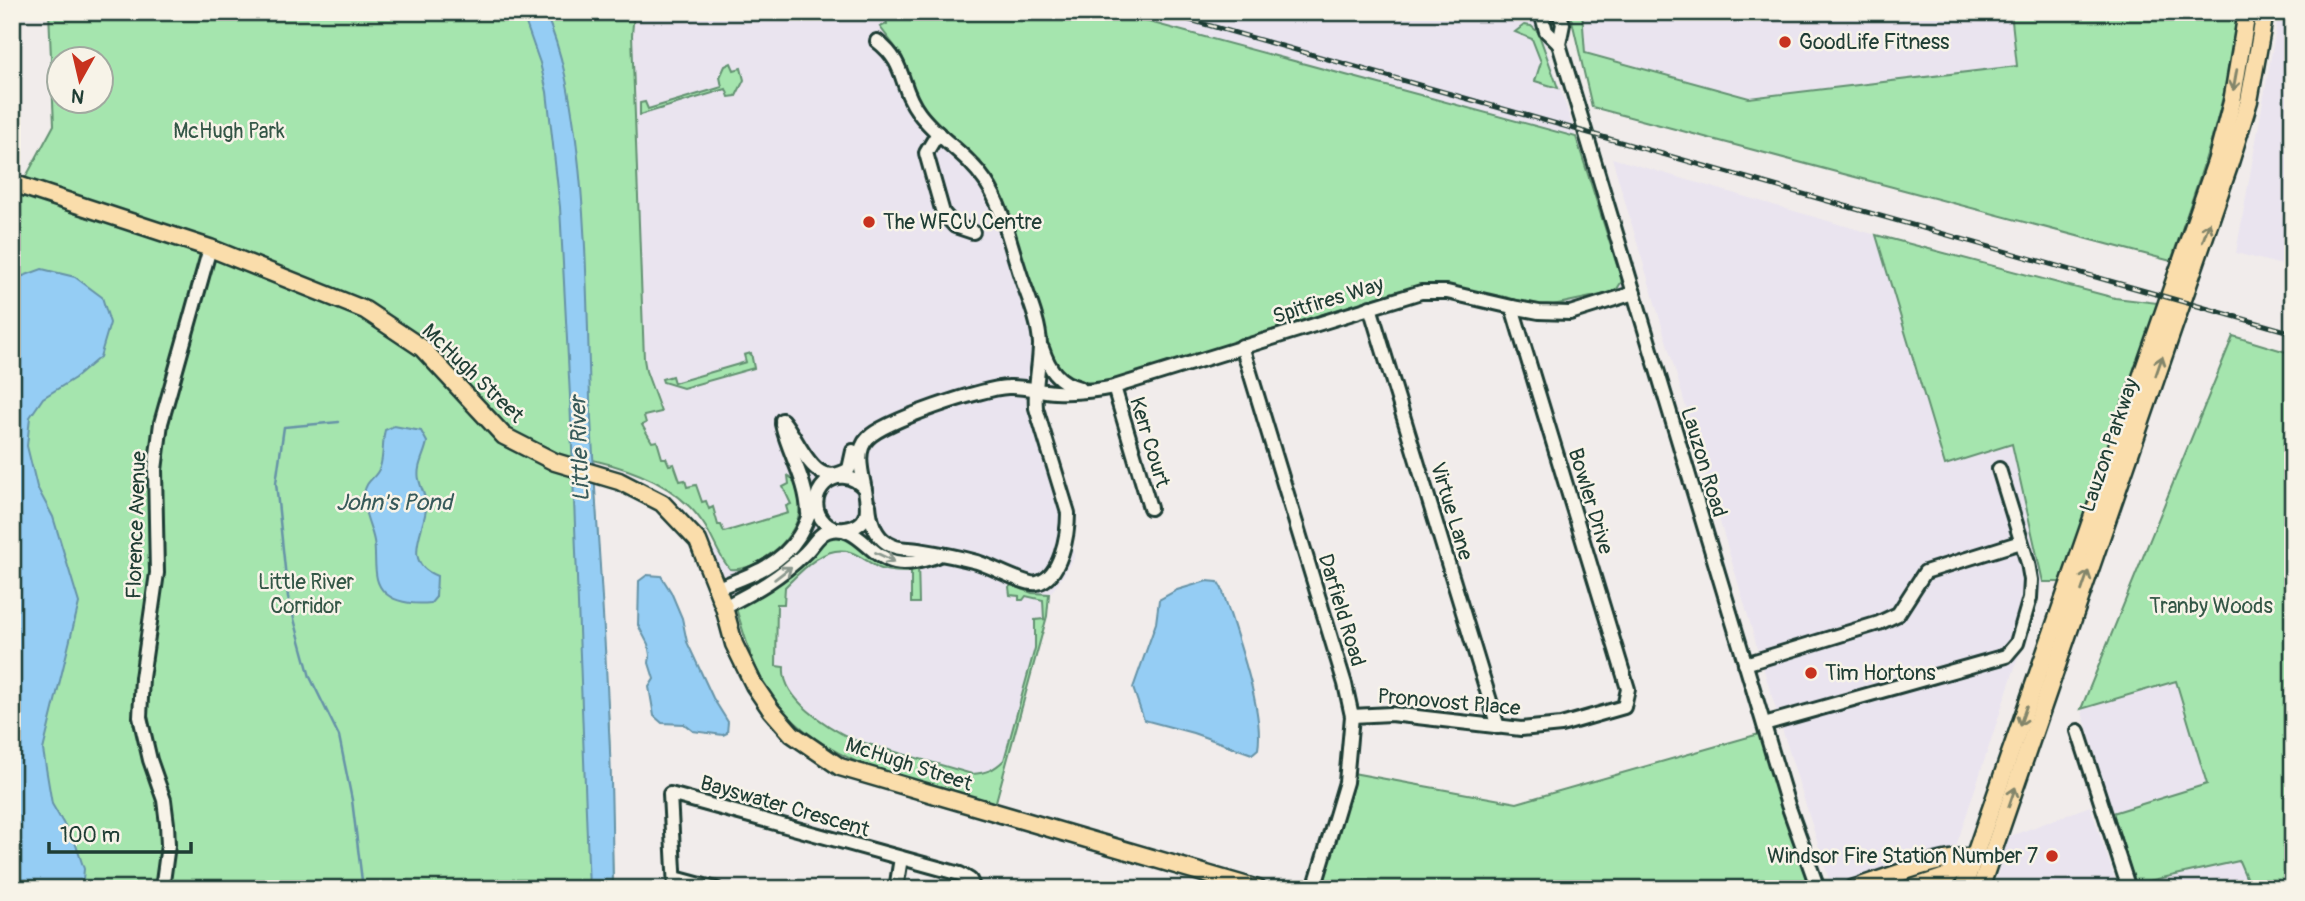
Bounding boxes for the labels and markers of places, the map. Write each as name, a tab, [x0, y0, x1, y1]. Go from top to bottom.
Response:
place label: GoodLife Fitness	[1799, 29, 1950, 56]
marker: GoodLife Fitness	[1777, 34, 1793, 50]
place label: The WFCU Centre	[883, 209, 1043, 236]
marker: The WFCU Centre	[861, 214, 877, 230]
place label: Tim Hortons	[1825, 660, 1936, 687]
marker: Tim Hortons	[1803, 665, 1819, 681]
place label: Windsor Fire Station Number 7	[1767, 843, 2038, 870]
marker: Windsor Fire Station Number 7	[2044, 848, 2060, 864]

